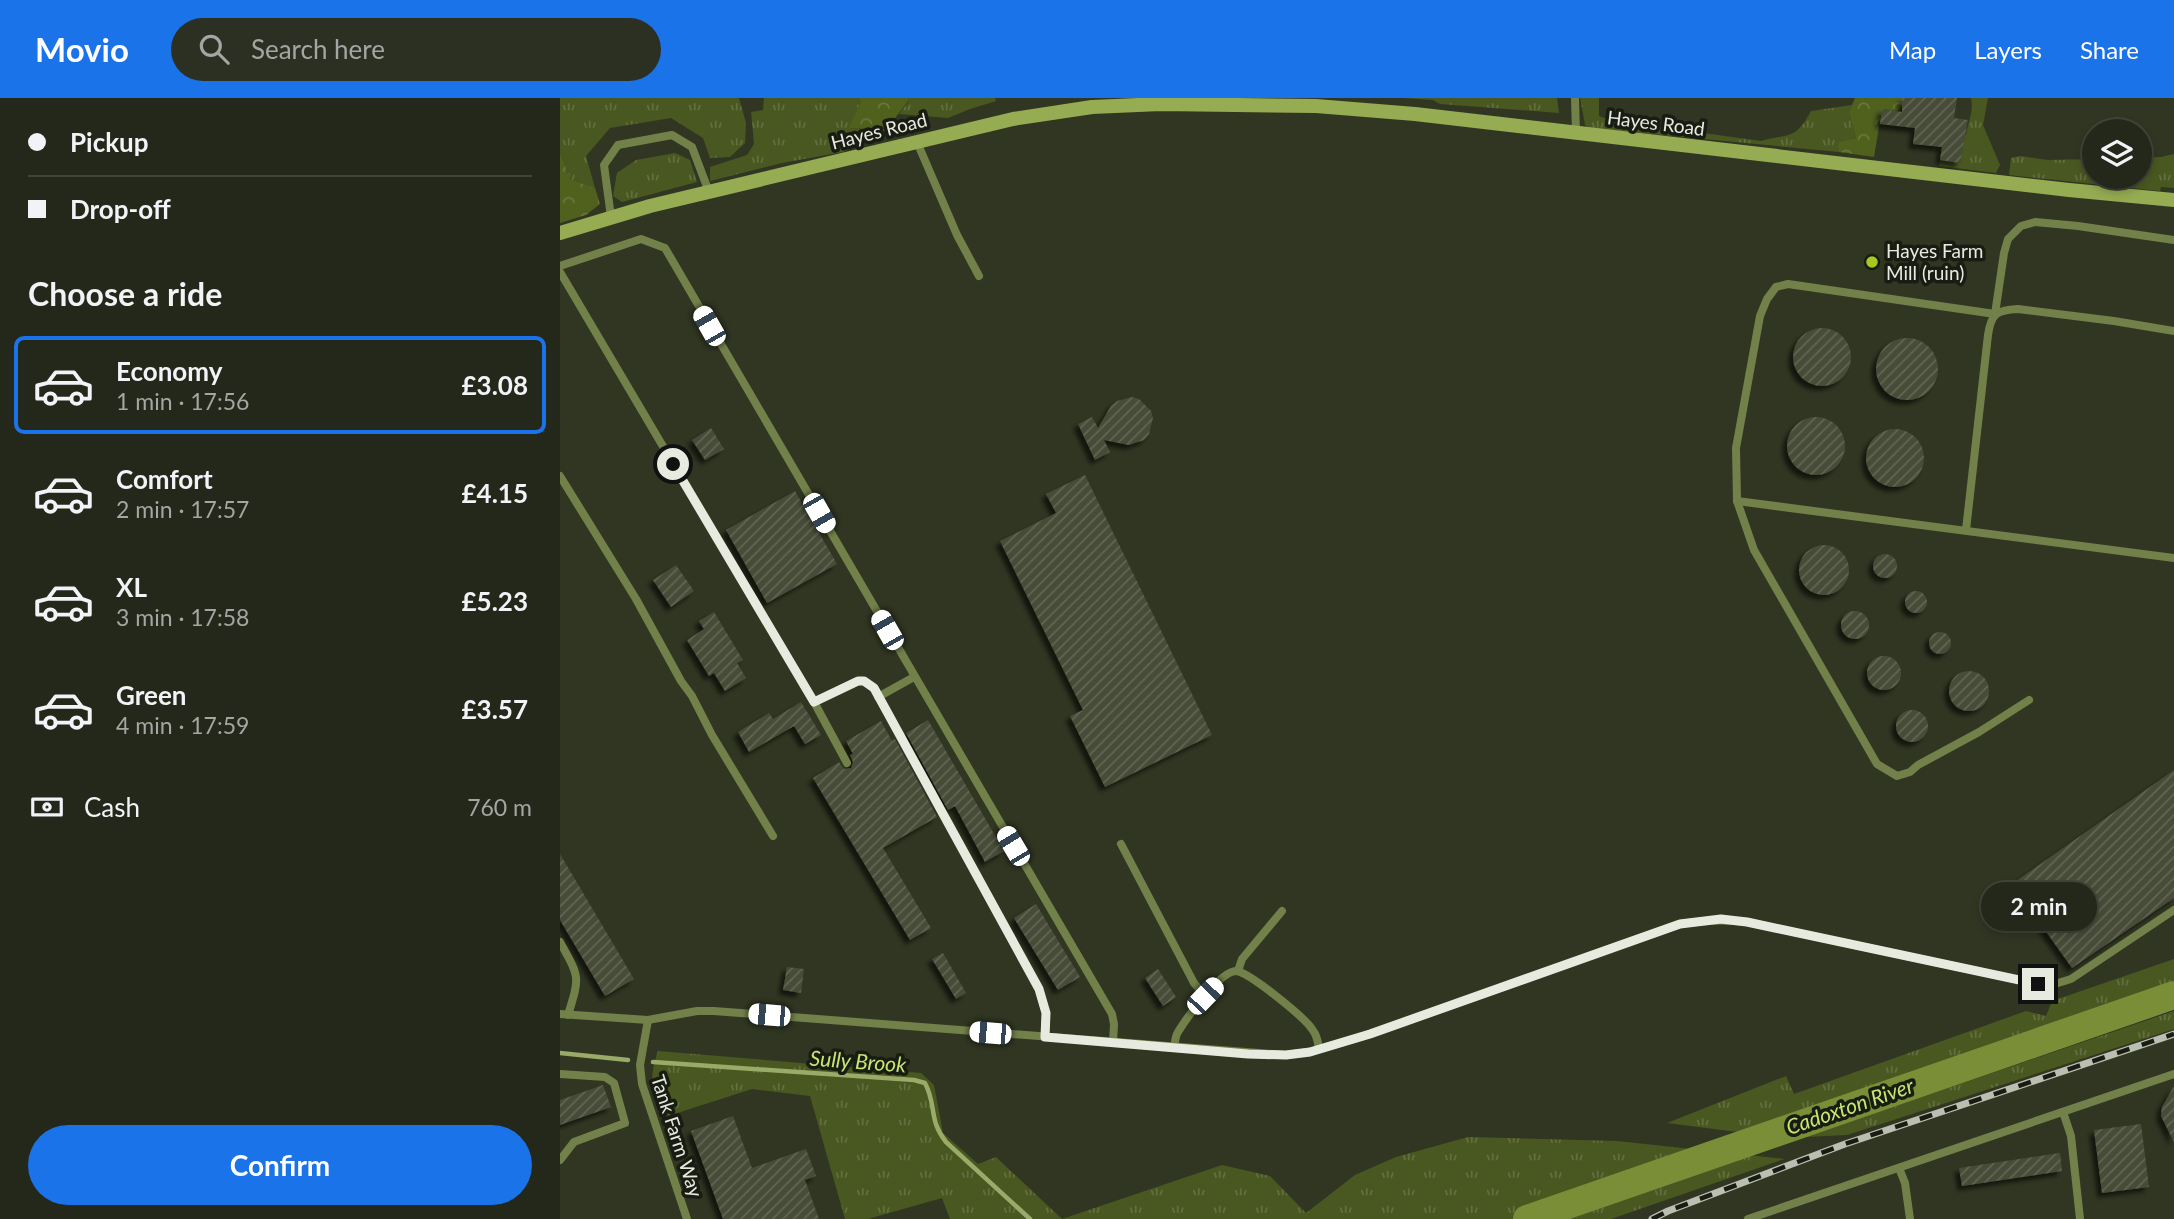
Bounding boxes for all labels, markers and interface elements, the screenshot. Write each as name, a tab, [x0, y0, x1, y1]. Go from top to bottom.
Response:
search box	[171, 18, 661, 81]
text: Movio	[35, 29, 129, 69]
icon: search	[195, 30, 233, 68]
text: Search here	[251, 33, 385, 65]
text: Map	[1889, 35, 1936, 64]
text: Layers	[1974, 35, 2042, 64]
text: Share	[2080, 35, 2139, 64]
street label: Hayes Road	[1606, 105, 1706, 140]
street label: Hayes Road	[828, 107, 929, 154]
map controls	[2082, 119, 2152, 189]
button: layers	[2082, 119, 2152, 189]
text: Pickup	[70, 126, 149, 158]
text: Drop-off	[70, 193, 171, 225]
place label: Hayes Farm Mill (ruin)	[1886, 239, 1983, 284]
marker: Hayes Farm Mill (ruin)	[1864, 254, 1880, 270]
text: Choose a ride	[28, 274, 222, 313]
car	[690, 303, 729, 349]
icon: car	[32, 354, 95, 417]
text: Economy	[116, 355, 222, 387]
text: £3.08	[462, 369, 528, 401]
text: 1 min · 17:56	[116, 387, 249, 415]
route start	[657, 448, 689, 480]
icon: car	[32, 462, 95, 525]
text: Comfort	[116, 463, 213, 495]
text: £4.15	[462, 477, 528, 509]
car	[800, 490, 839, 536]
text: 2 min · 17:57	[116, 495, 249, 523]
icon: car	[32, 570, 95, 633]
text: XL	[116, 571, 147, 603]
text: £5.23	[462, 585, 528, 617]
text: 3 min · 17:58	[116, 603, 249, 631]
car	[868, 607, 907, 653]
icon: car	[32, 678, 95, 741]
text: Green	[116, 679, 186, 711]
text: £3.57	[462, 693, 528, 725]
text: 4 min · 17:59	[116, 711, 249, 739]
icon: cash	[28, 788, 66, 826]
text: Cash	[84, 791, 140, 823]
text: 760 m	[467, 793, 532, 821]
car	[994, 823, 1033, 869]
callout: 2 min	[1980, 882, 2096, 932]
text: 2 min	[2010, 892, 2068, 920]
route end	[2022, 968, 2054, 1000]
car	[1183, 974, 1228, 1018]
car	[748, 1003, 791, 1027]
car	[969, 1021, 1012, 1045]
water label: Sully Brook	[809, 1045, 908, 1076]
street label: Tank Farm Way	[647, 1072, 708, 1200]
water label: Cadoxton River	[1782, 1072, 1917, 1139]
button: Confirm	[28, 1125, 532, 1205]

